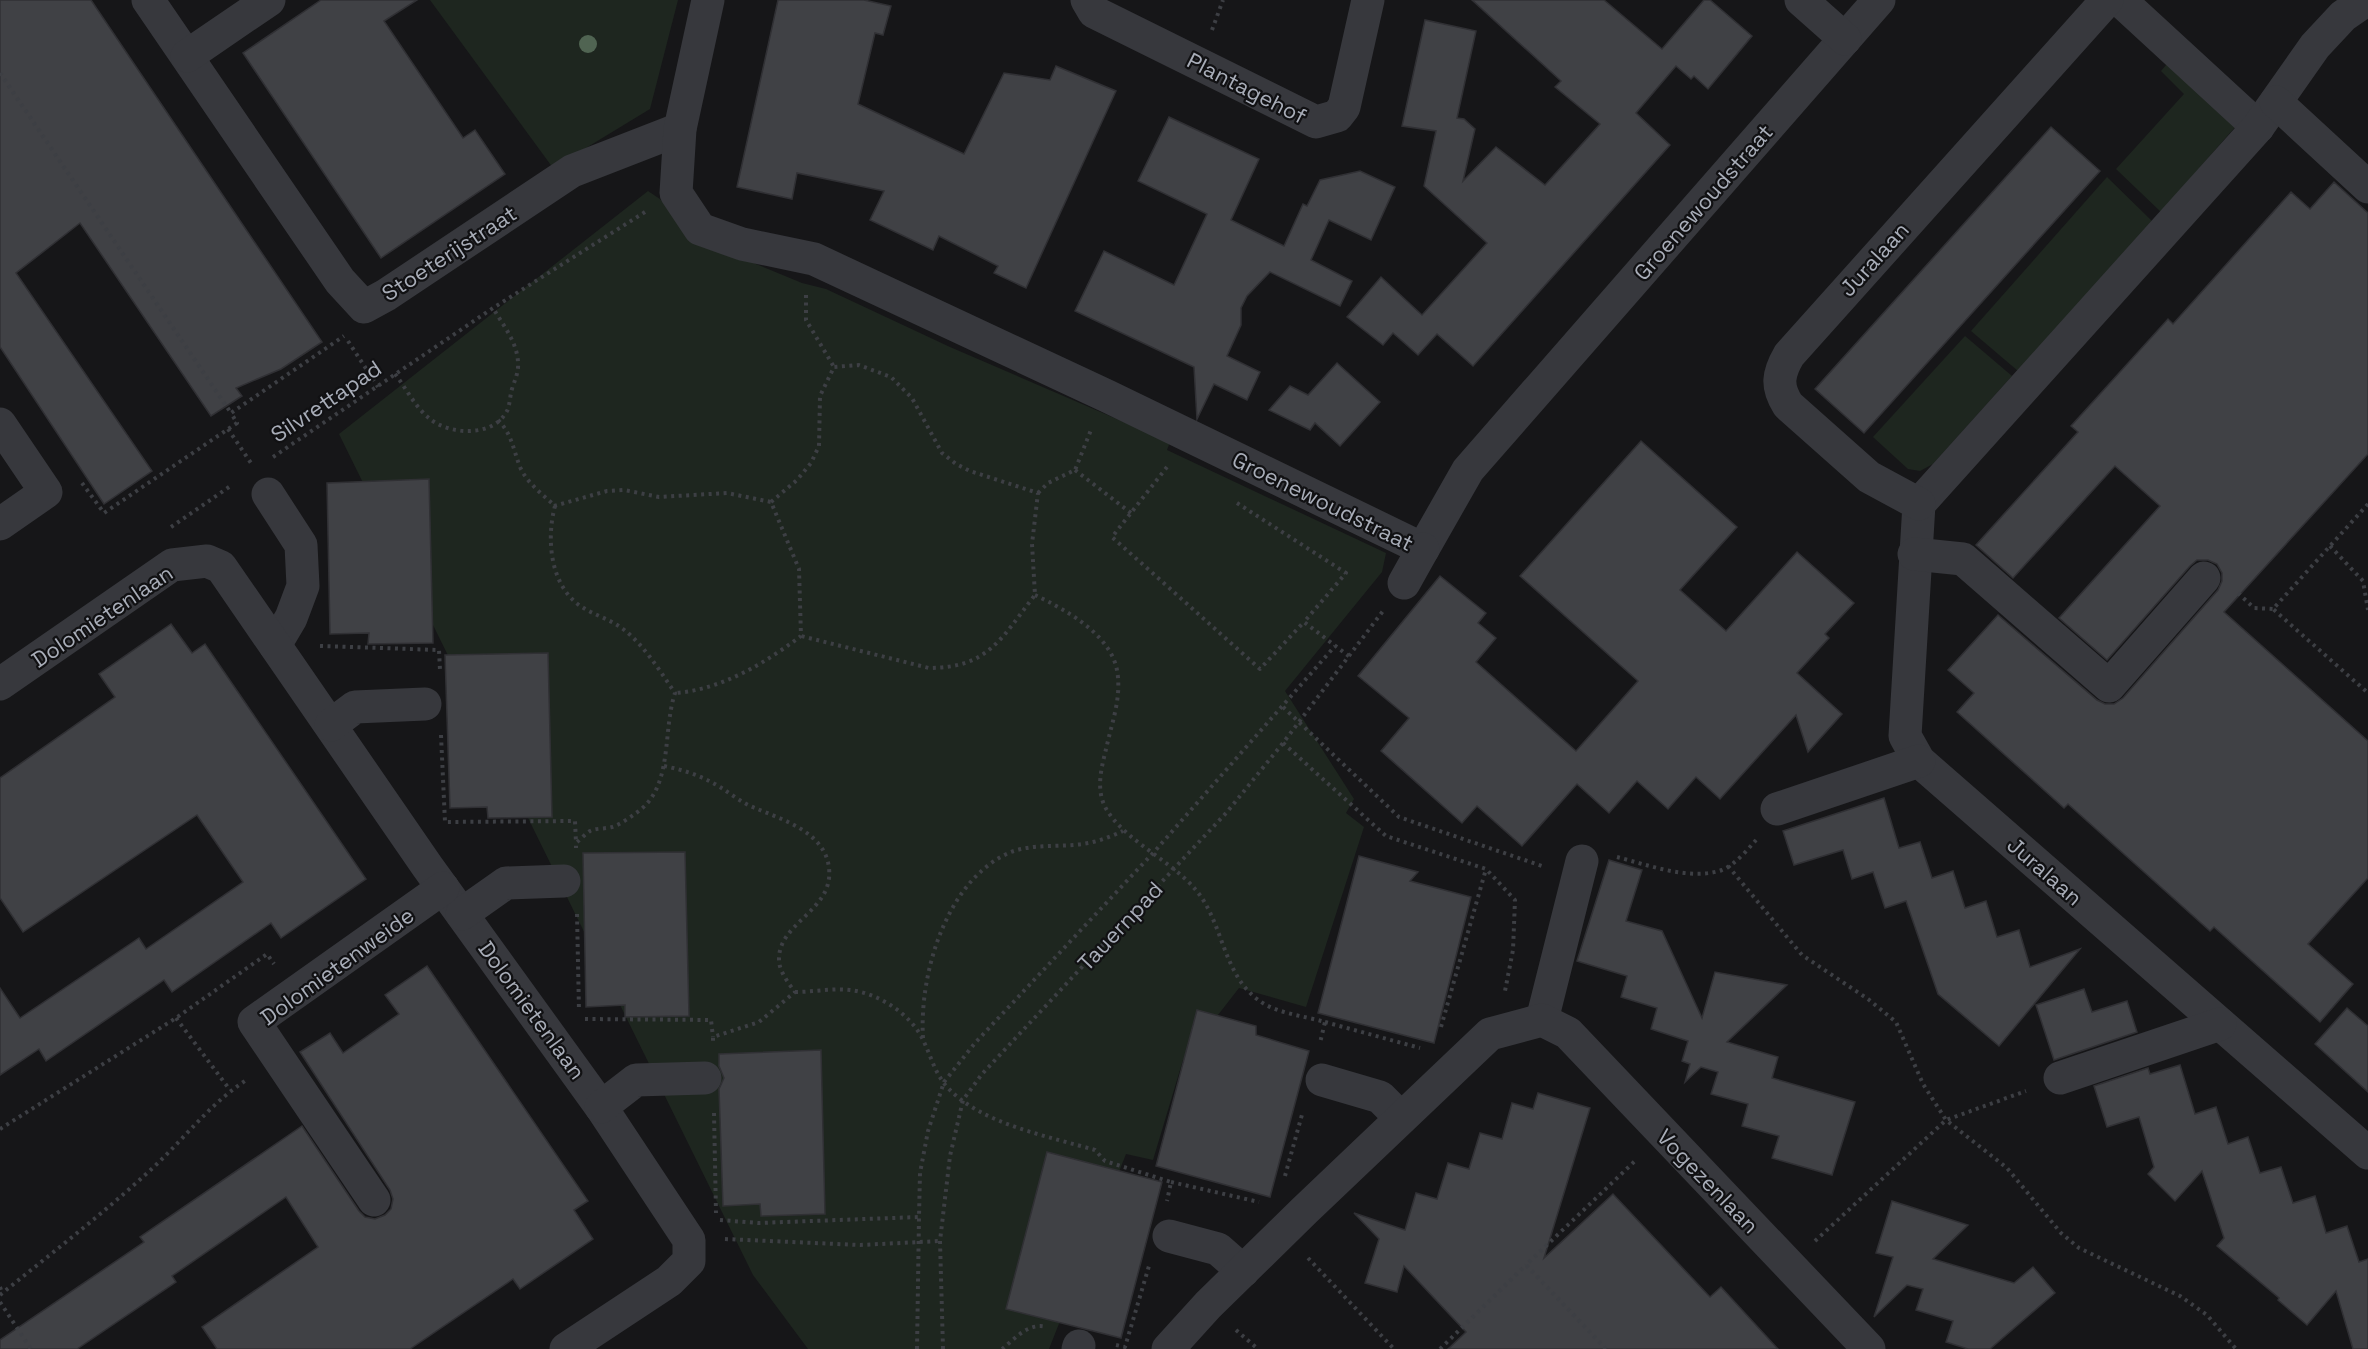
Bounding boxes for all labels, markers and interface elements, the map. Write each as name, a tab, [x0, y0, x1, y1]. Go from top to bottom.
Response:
street label: Plantagehof	[1183, 46, 1312, 130]
street label: Groenewoudstraat	[1627, 118, 1779, 286]
street label: Stoeterijstraat	[376, 199, 522, 307]
street label: Juralaan	[1833, 216, 1915, 302]
street label: Silvrettapad	[265, 354, 387, 448]
street label: Groenewoudstraat	[1228, 445, 1418, 557]
street label: Dolomietenlaan	[26, 558, 178, 674]
street label: Juralaan	[2002, 831, 2088, 911]
street label: Tauernpad	[1071, 875, 1169, 977]
street label: Dolomietenweide	[255, 901, 419, 1031]
street label: Dolomietenlaan	[472, 935, 592, 1085]
street label: Vogezenlaan	[1651, 1123, 1765, 1239]

